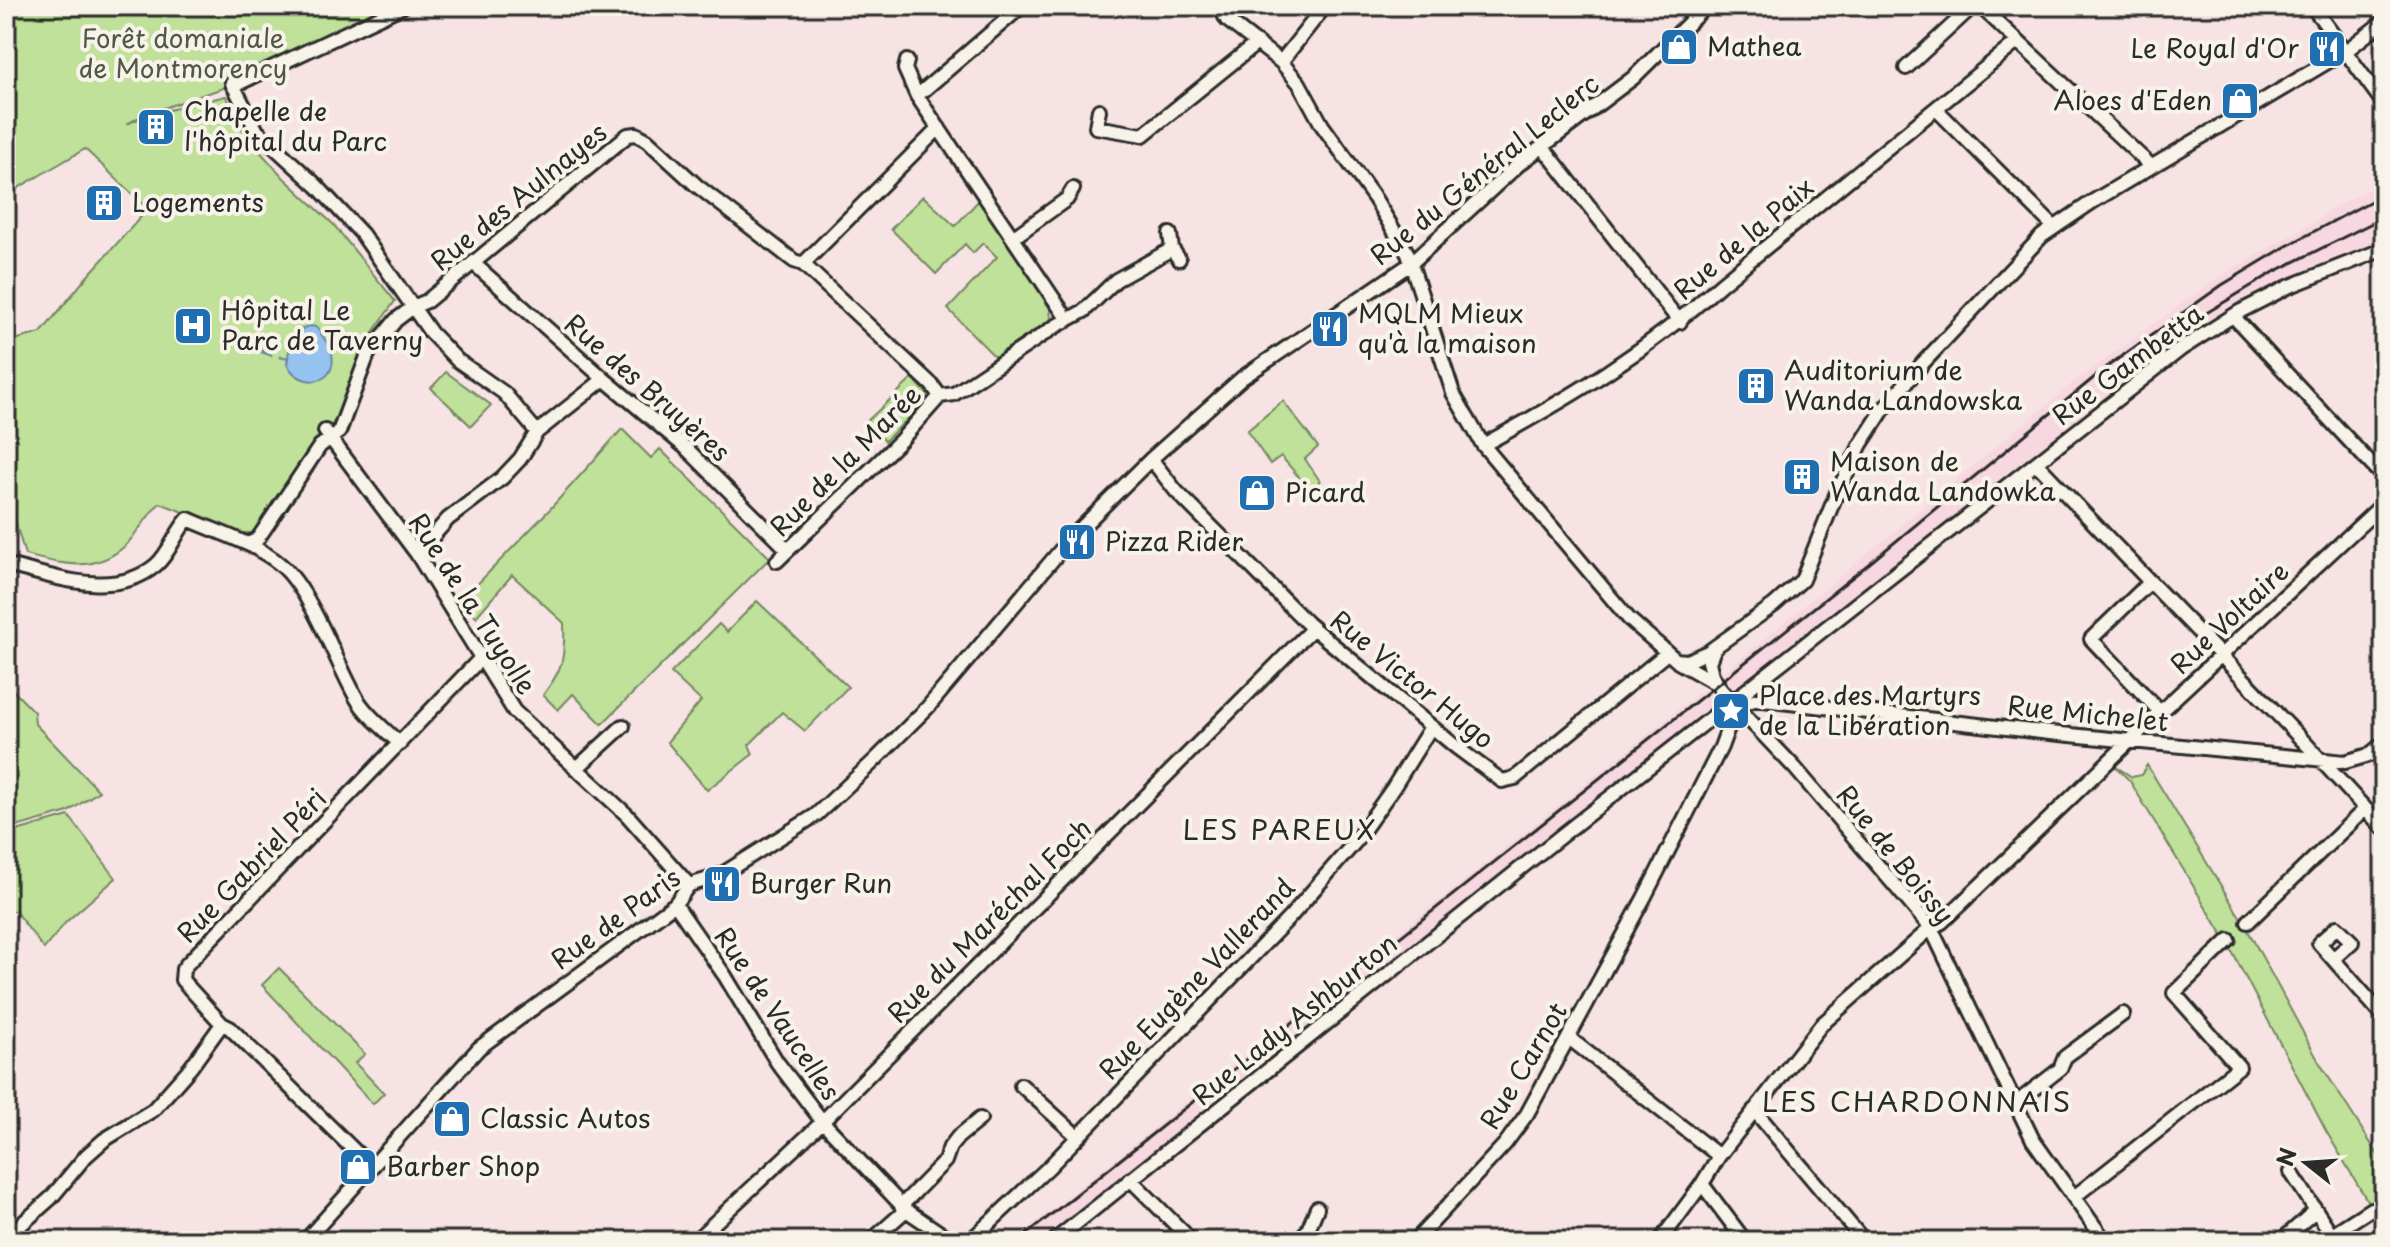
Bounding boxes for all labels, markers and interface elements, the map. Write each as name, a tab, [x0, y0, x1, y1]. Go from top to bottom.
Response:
park label: Forêt domaniale de Montmorency	[79, 18, 287, 87]
shop icon: Mathea	[1658, 26, 1700, 68]
place label: Mathea	[1707, 26, 1802, 65]
place label: Le Royal d'Or	[2130, 28, 2299, 67]
restaurant icon: Le Royal d'Or	[2306, 28, 2348, 70]
street label: Rue du Général Leclerc	[1361, 64, 1607, 274]
place label: Aloes d'Eden	[2053, 80, 2212, 119]
shop icon: Aloes d'Eden	[2219, 80, 2261, 122]
place label: Chapelle de l'hôpital du Parc	[184, 91, 387, 160]
building icon: Chapelle de l'hôpital du Parc	[135, 106, 177, 148]
street label: Rue des Aulnayes	[422, 112, 615, 279]
street label: Rue de la Paix	[1665, 168, 1821, 308]
building icon: Logements	[83, 182, 125, 224]
place label: Logements	[132, 182, 264, 221]
place label: Hôpital Le Parc de Taverny	[221, 290, 423, 359]
place label: MQLM Mieux qu'à la maison	[1358, 293, 1537, 362]
street label: Rue Gambetta	[2043, 293, 2212, 434]
street label: Rue des Bruyères	[557, 304, 739, 470]
hospital icon: Hôpital Le Parc de Taverny	[172, 305, 214, 347]
restaurant icon: MQLM Mieux qu'à la maison	[1309, 308, 1351, 350]
place label: Auditorium de Wanda Landowska	[1784, 350, 2023, 419]
building icon: Auditorium de Wanda Landowska	[1735, 365, 1777, 407]
street label: Rue de la Marée	[760, 375, 930, 545]
place label: Maison de Wanda Landowka	[1830, 441, 2056, 510]
building icon: Maison de Wanda Landowka	[1781, 456, 1823, 498]
shop icon: Picard	[1236, 472, 1278, 514]
place label: Picard	[1285, 472, 1366, 511]
street label: Rue de la Tuyolle	[400, 505, 547, 701]
restaurant icon: Pizza Rider	[1056, 521, 1098, 563]
place label: Pizza Rider	[1105, 521, 1243, 560]
street label: Rue Voltaire	[2161, 552, 2297, 682]
street label: Rue Victor Hugo	[1322, 600, 1503, 757]
place label: Place des Martyrs de la Libération	[1759, 675, 1981, 744]
street label: Rue Michelet	[2006, 685, 2170, 740]
place icon: Place des Martyrs de la Libération	[1710, 690, 1752, 732]
street label: Rue de Boissy	[1828, 776, 1964, 932]
street label: Rue Gabriel Péri	[167, 779, 335, 951]
district label: LES PAREUX	[1183, 807, 1377, 850]
street label: Rue du Maréchal Foch	[878, 809, 1100, 1031]
street label: Rue de Paris	[542, 857, 688, 978]
restaurant icon: Burger Run	[701, 863, 743, 905]
place label: Burger Run	[750, 863, 892, 902]
street label: Rue Eugène Vallerand	[1089, 868, 1303, 1088]
street label: Rue de Vaucelles	[706, 919, 851, 1108]
street label: Rue Lady Ashburton	[1183, 924, 1405, 1114]
street label: Rue Carnot	[1469, 994, 1576, 1136]
district label: LES CHARDONNAIS	[1762, 1079, 2072, 1122]
shop icon: Classic Autos	[431, 1098, 473, 1140]
place label: Classic Autos	[480, 1098, 650, 1137]
north arrow	[2266, 1123, 2346, 1203]
text: N	[2267, 1144, 2304, 1170]
shop icon: Barber Shop	[337, 1146, 379, 1188]
place label: Barber Shop	[386, 1146, 540, 1185]

